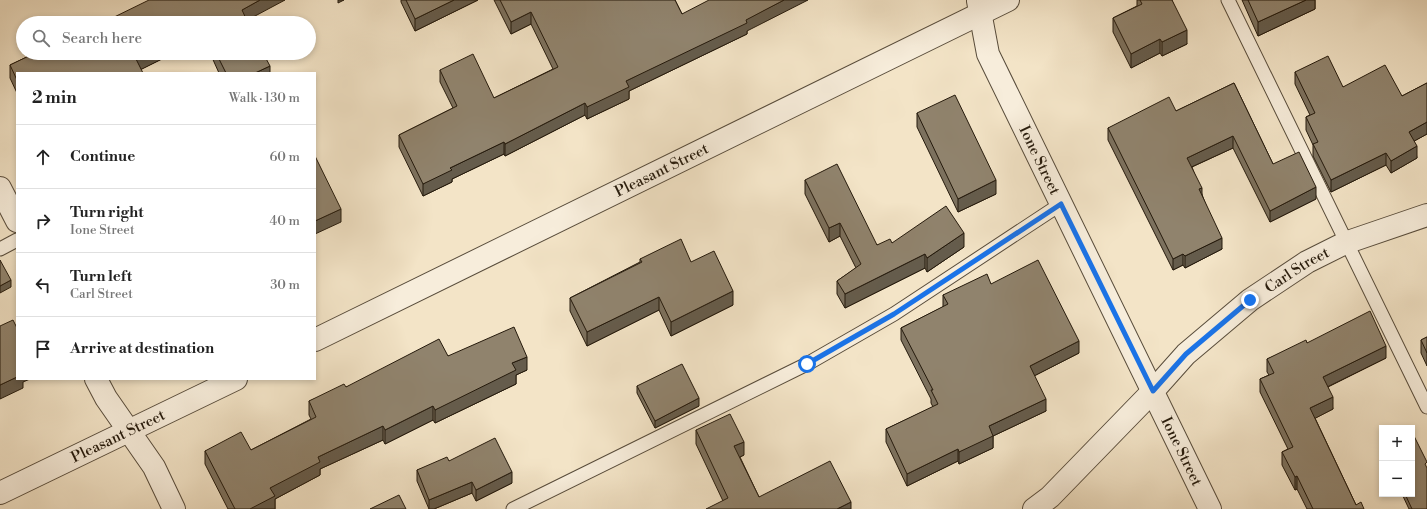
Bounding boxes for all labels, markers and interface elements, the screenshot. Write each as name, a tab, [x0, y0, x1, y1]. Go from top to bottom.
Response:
search box	[16, 16, 316, 60]
icon: search	[30, 27, 52, 49]
text: Search here	[62, 29, 142, 48]
text: 2 min	[32, 87, 77, 109]
text: Walk · 130 m	[229, 90, 300, 106]
street label: Ione Street	[1015, 122, 1065, 198]
street label: Pleasant Street	[611, 139, 712, 201]
icon: ahead	[32, 146, 54, 168]
text: Continue	[70, 147, 135, 166]
text: 60 m	[269, 149, 300, 165]
text: Turn right	[70, 203, 144, 222]
icon: right	[32, 210, 54, 232]
text: 40 m	[270, 213, 300, 229]
text: Ione Street	[70, 222, 135, 238]
street label: Carl Street	[1261, 243, 1333, 297]
text: Turn left	[70, 267, 132, 286]
icon: left	[32, 274, 54, 296]
text: 30 m	[270, 277, 300, 293]
text: Carl Street	[70, 286, 133, 302]
route end	[1241, 291, 1259, 309]
icon: arrive	[32, 338, 54, 360]
text: Arrive at destination	[70, 339, 214, 358]
route start	[798, 355, 816, 373]
street label: Pleasant Street	[68, 405, 169, 467]
street label: Ione Street	[1157, 414, 1207, 490]
map controls	[1379, 425, 1415, 497]
button: +	[1379, 425, 1415, 461]
button: −	[1379, 461, 1415, 497]

